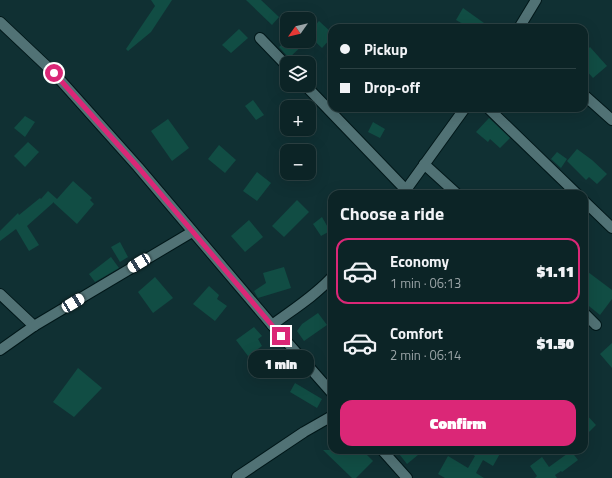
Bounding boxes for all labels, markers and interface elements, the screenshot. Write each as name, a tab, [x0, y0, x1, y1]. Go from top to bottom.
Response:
north arrow	[280, 12, 316, 48]
map controls	[280, 12, 316, 180]
text: Pickup	[364, 38, 408, 61]
button: layers	[280, 56, 316, 92]
route start	[45, 64, 63, 82]
text: Drop-off	[364, 76, 420, 99]
button: +	[280, 100, 316, 136]
button: −	[280, 144, 316, 180]
text: Choose a ride	[340, 200, 444, 227]
text: Economy	[390, 250, 449, 273]
car	[126, 252, 152, 274]
icon: car	[342, 253, 378, 289]
text: $1.11	[537, 260, 574, 283]
text: 1 min · 06:13	[390, 273, 461, 293]
car	[60, 292, 86, 314]
text: Comfort	[390, 322, 443, 345]
icon: car	[342, 325, 378, 361]
route end	[272, 327, 290, 345]
text: $1.50	[537, 332, 574, 355]
text: 2 min · 06:14	[390, 345, 461, 365]
callout: 1 min	[248, 350, 314, 378]
text: 1 min	[265, 354, 297, 374]
button: Confirm	[340, 400, 576, 446]

